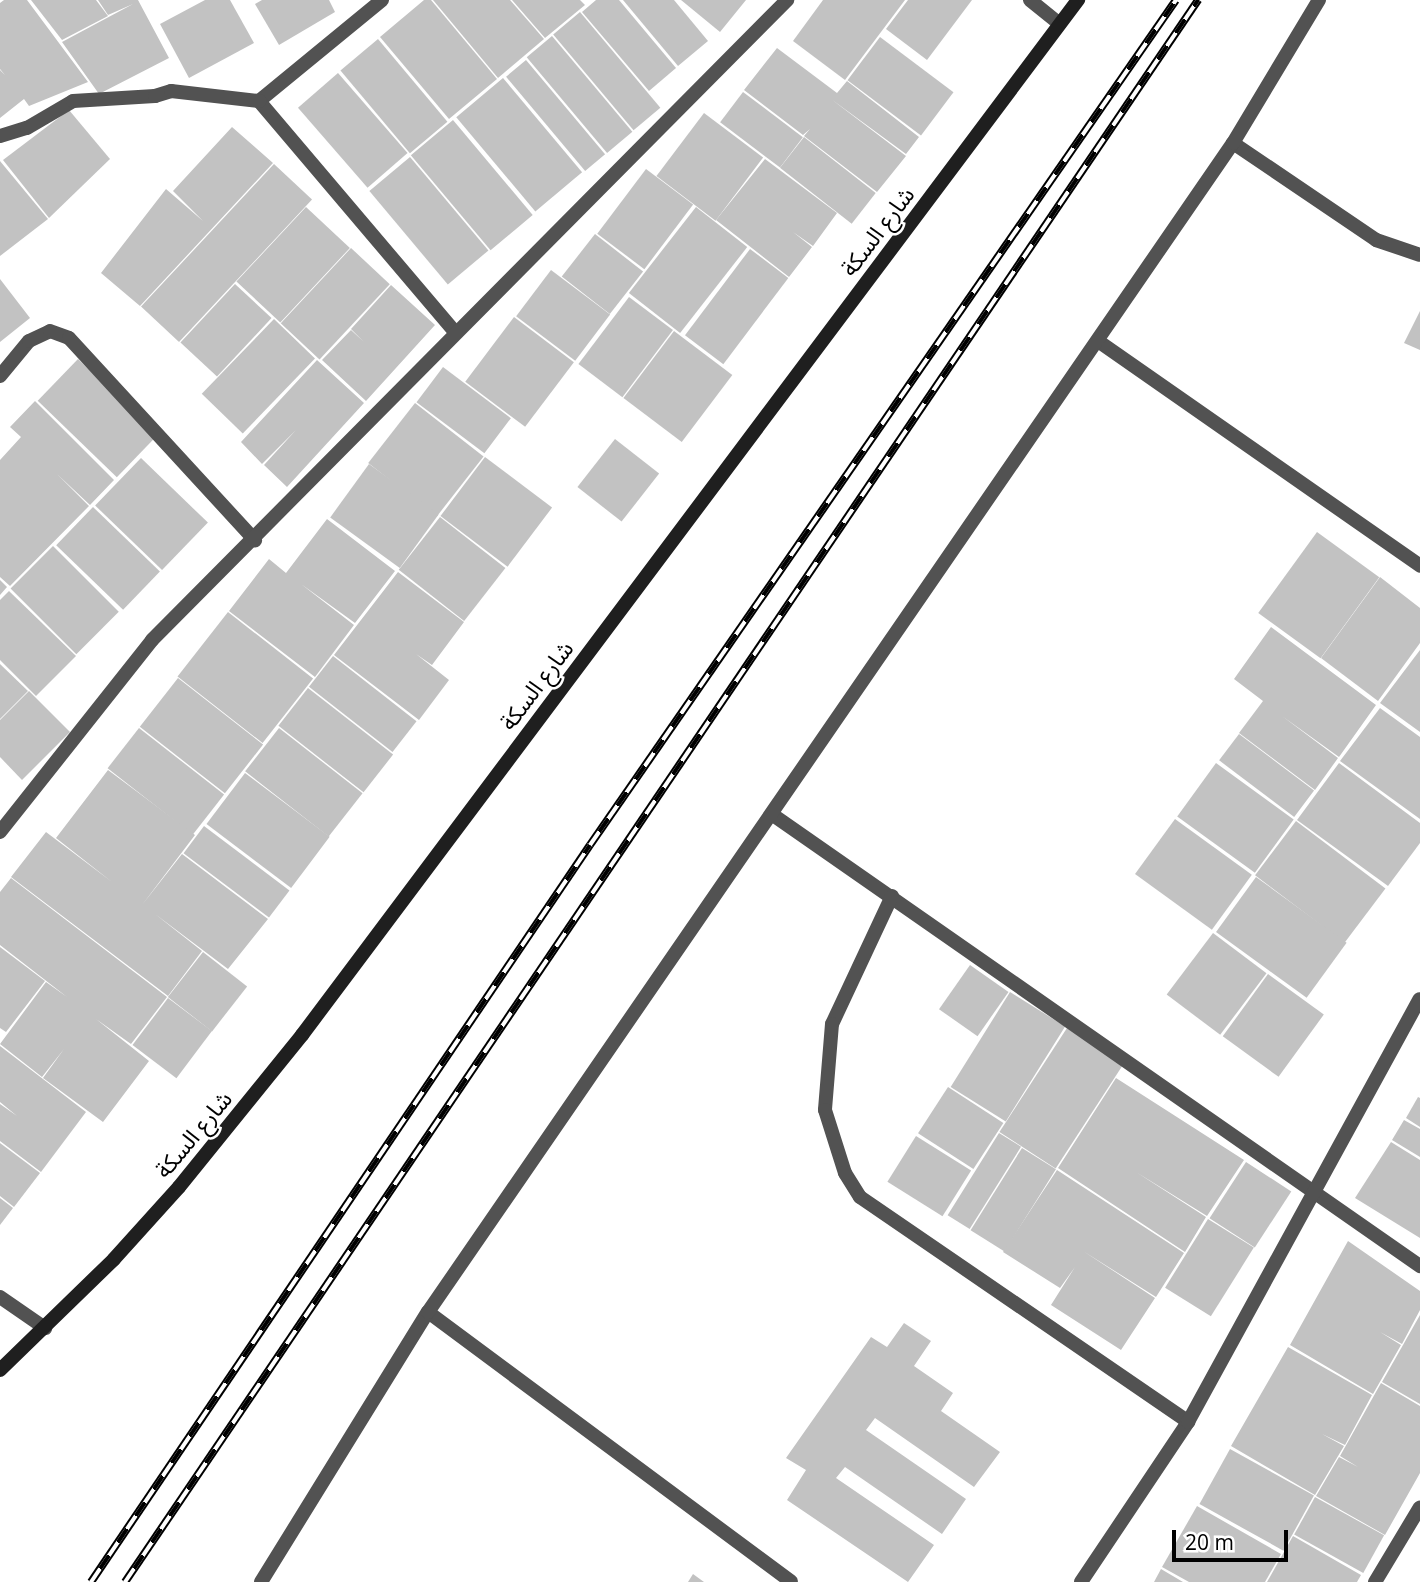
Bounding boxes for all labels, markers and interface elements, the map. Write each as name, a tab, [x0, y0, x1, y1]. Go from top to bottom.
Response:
street label: شارع السكة	[834, 181, 920, 281]
street label: شارع السكة	[493, 635, 579, 735]
street label: شارع السكة	[149, 1085, 237, 1183]
scale bar	[1175, 1516, 1290, 1560]
text: 20 m	[1185, 1528, 1234, 1556]

